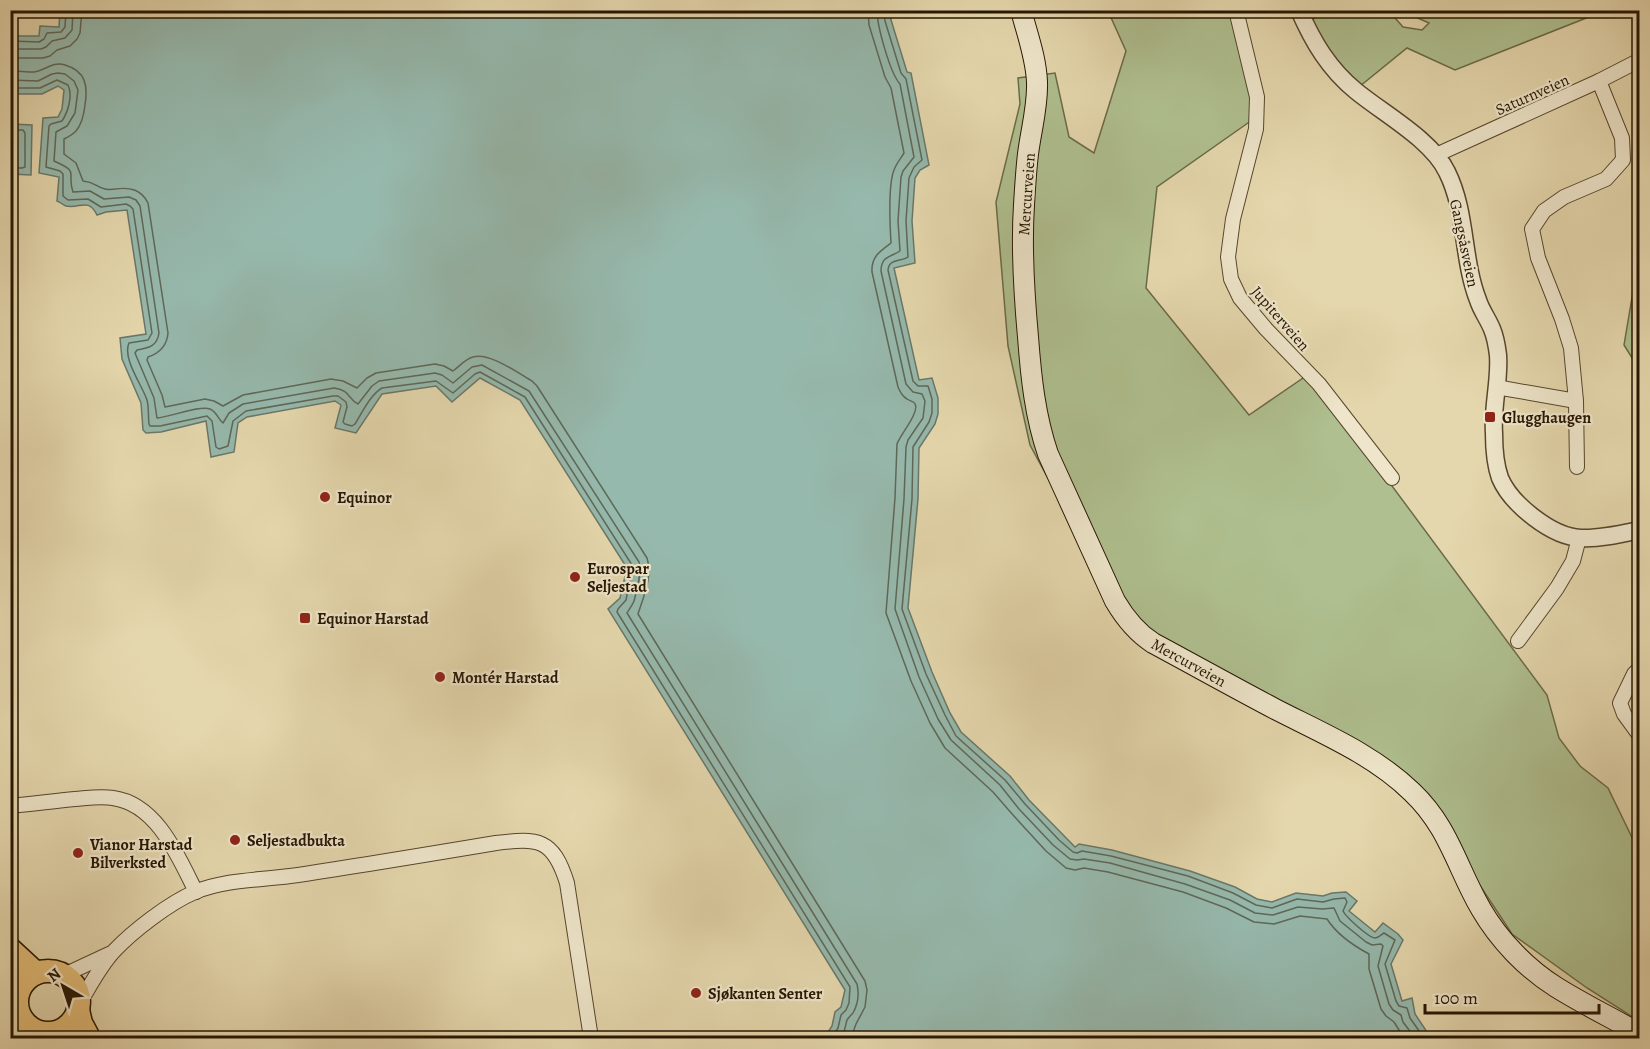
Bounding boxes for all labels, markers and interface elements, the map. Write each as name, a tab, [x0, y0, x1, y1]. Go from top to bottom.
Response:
street label: Saturnveien	[1492, 69, 1573, 121]
street label: Mercurveien	[1013, 152, 1041, 236]
street label: Gangsåsveien	[1444, 197, 1484, 290]
street label: Jupiterveien	[1246, 281, 1315, 356]
place label: Glugghaugen	[1502, 407, 1591, 429]
marker: Glugghaugen	[1483, 410, 1497, 424]
place label: Equinor	[337, 487, 392, 509]
marker: Equinor	[318, 490, 332, 504]
place label: Eurospar Seljestad	[587, 558, 650, 598]
marker: Eurospar Seljestad	[568, 570, 582, 584]
place label: Equinor Harstad	[317, 608, 429, 630]
marker: Equinor Harstad	[298, 611, 312, 625]
street label: Mercurveien	[1147, 633, 1230, 693]
place label: Montér Harstad	[452, 667, 559, 689]
marker: Montér Harstad	[433, 670, 447, 684]
place label: Seljestadbukta	[247, 830, 345, 852]
marker: Seljestadbukta	[228, 833, 242, 847]
place label: Vianor Harstad Bilverksted	[89, 834, 193, 874]
marker: Vianor Harstad Bilverksted	[71, 846, 85, 860]
north arrow	[33, 956, 93, 1016]
text: N	[43, 963, 66, 987]
scale bar	[1425, 977, 1599, 1015]
place label: Sjøkanten Senter	[708, 983, 823, 1005]
marker: Sjøkanten Senter	[689, 986, 703, 1000]
text: 100 m	[1434, 986, 1478, 1010]

